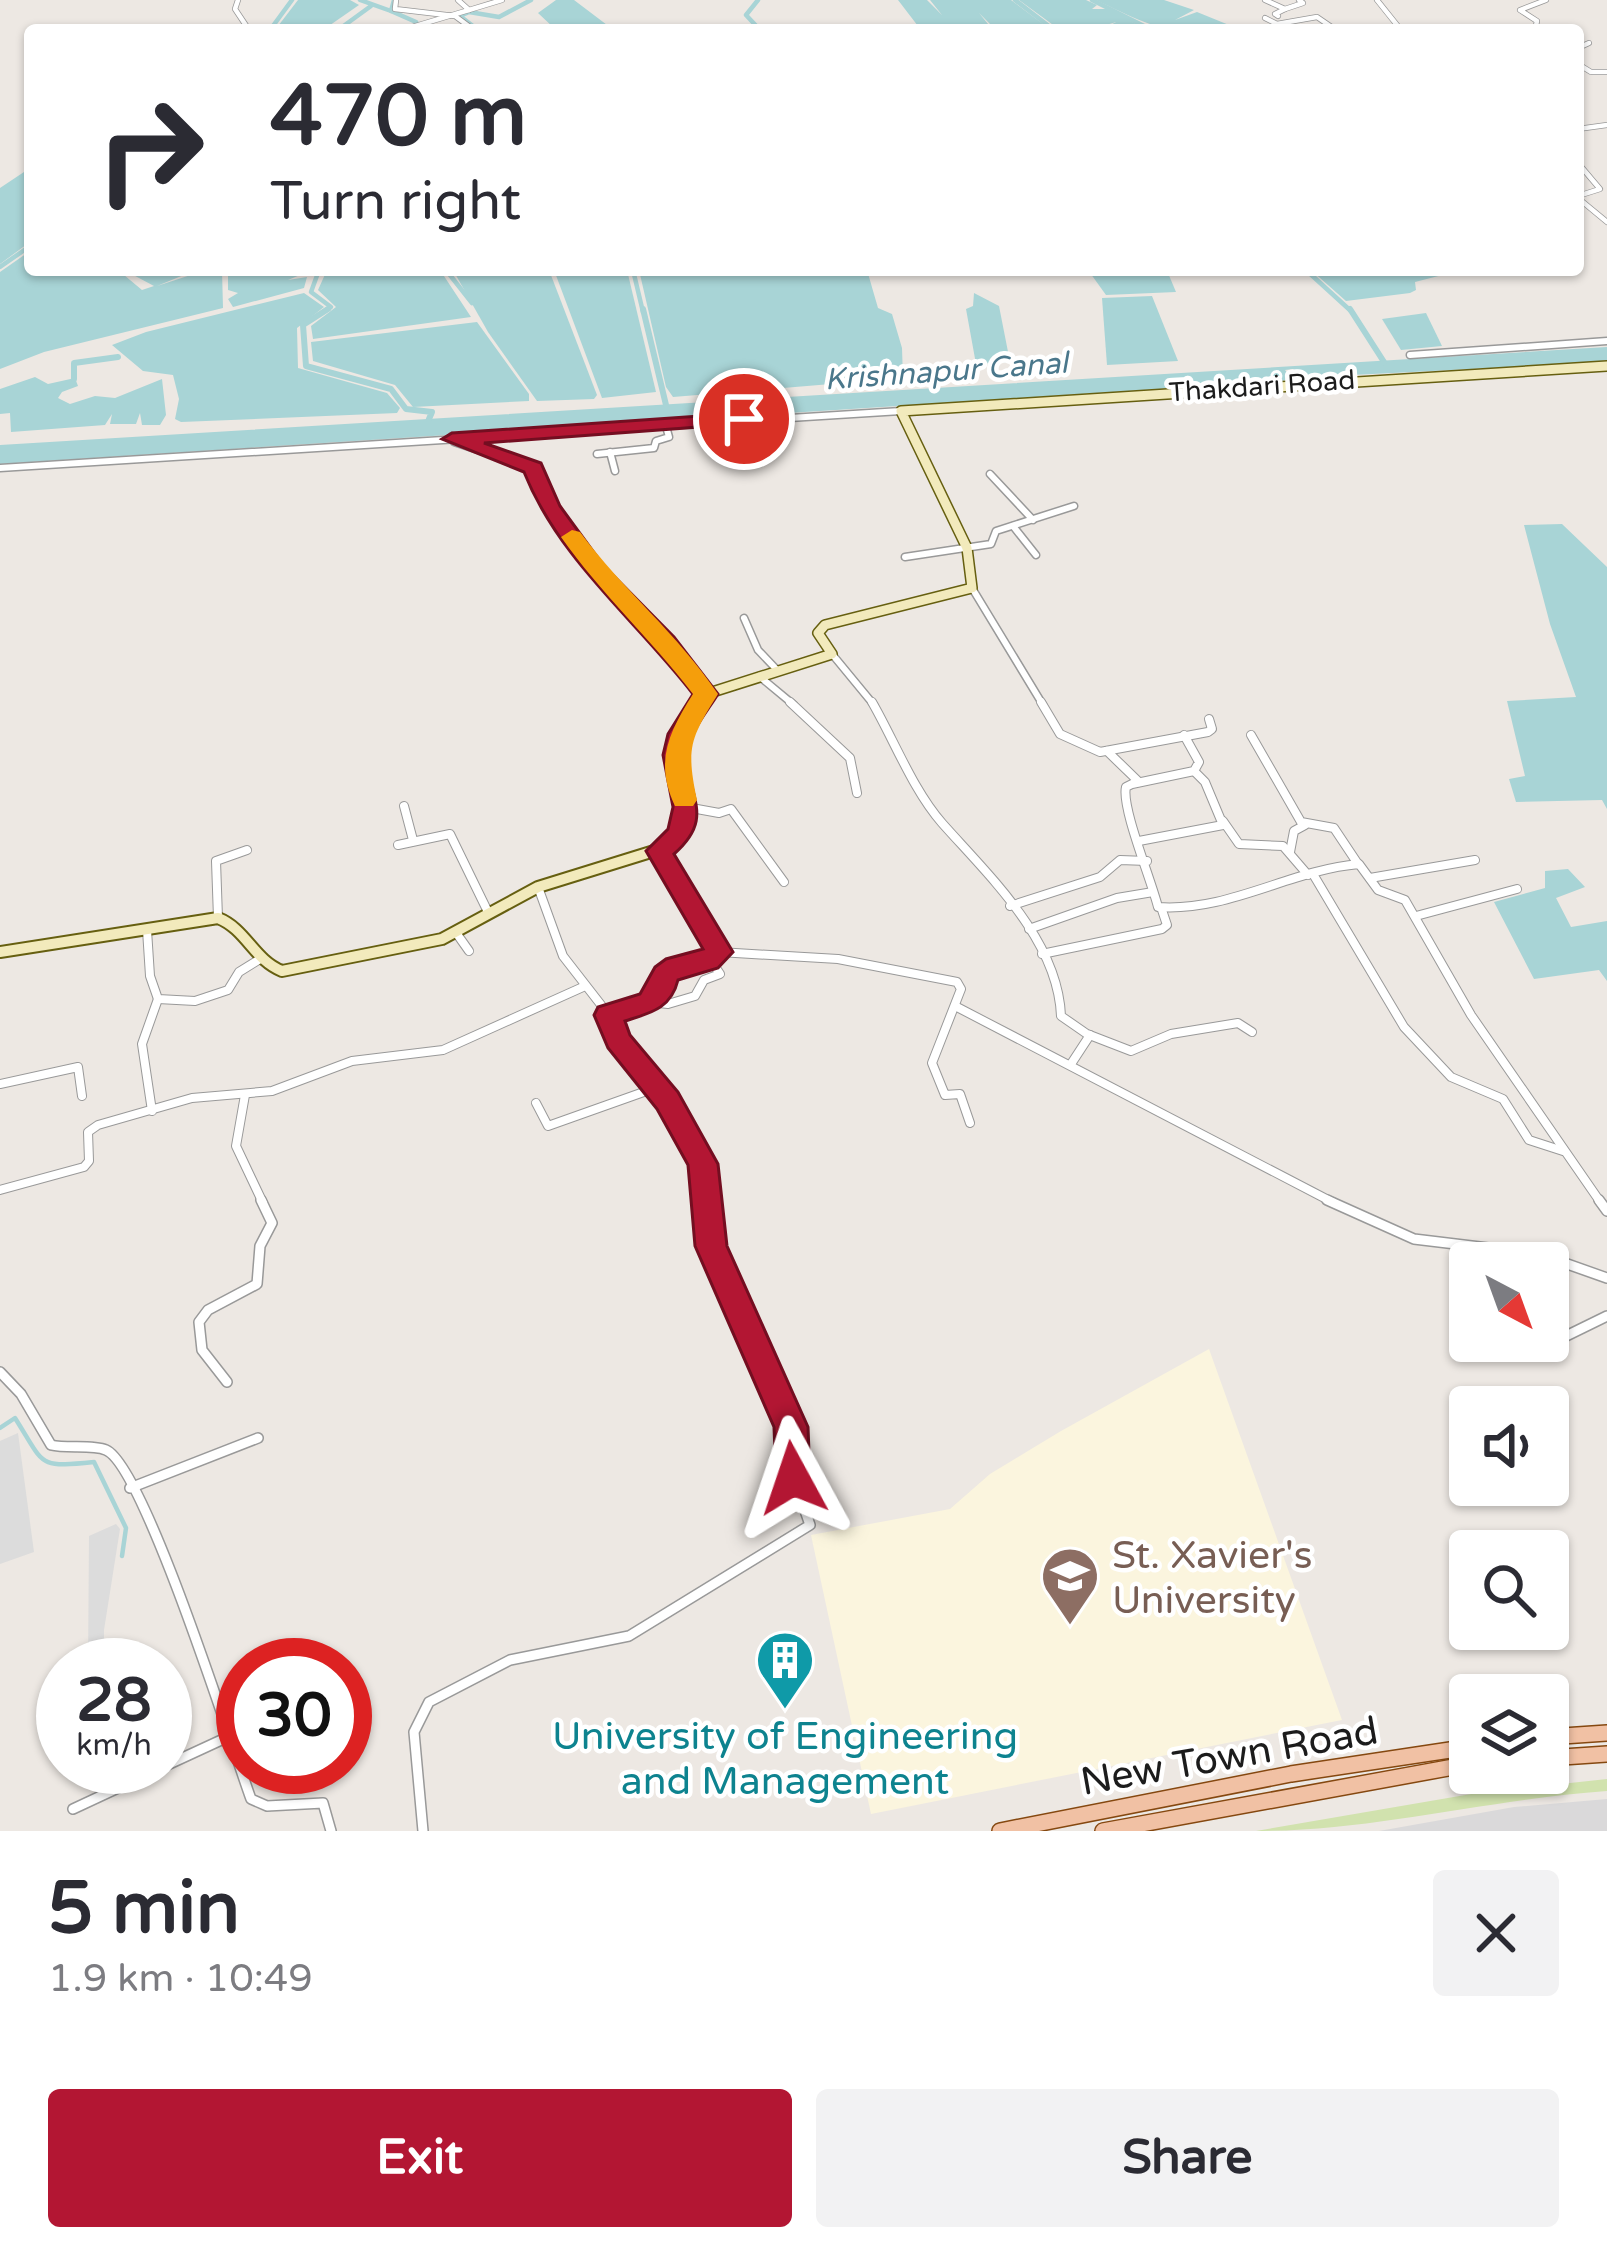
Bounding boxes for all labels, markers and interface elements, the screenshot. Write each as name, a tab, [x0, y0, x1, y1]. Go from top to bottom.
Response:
text: 470 m	[270, 67, 527, 168]
icon: right	[72, 72, 228, 228]
text: Turn right	[270, 169, 521, 234]
water label: Krishnapur Canal	[823, 344, 1072, 398]
street label: Thakdari Road	[1168, 364, 1356, 409]
pin	[693, 368, 795, 470]
icon: arrive	[711, 386, 777, 452]
north arrow	[1449, 1242, 1569, 1362]
map controls	[1449, 1242, 1569, 1794]
button: sound	[1449, 1386, 1569, 1506]
position arrow	[730, 1415, 856, 1541]
button: search	[1449, 1530, 1569, 1650]
place label: St. Xavier's University	[1112, 1532, 1312, 1624]
school or university icon: St. Xavier's University	[1039, 1545, 1101, 1627]
building icon: University of Engineering and Management	[754, 1629, 816, 1711]
speed limit sign: 30	[216, 1638, 372, 1794]
text: 28	[76, 1665, 152, 1737]
button: layers	[1449, 1674, 1569, 1794]
street label: New Town Road	[1077, 1707, 1382, 1806]
place label: University of Engineering and Management	[552, 1713, 1018, 1805]
text: km/h	[76, 1727, 152, 1764]
text: 5 min	[48, 1866, 240, 1953]
button: close	[1433, 1870, 1559, 1996]
text: 1.9 km · 10:49	[48, 1955, 313, 2002]
button: Exit	[48, 2089, 792, 2227]
button: Share	[816, 2089, 1559, 2227]

